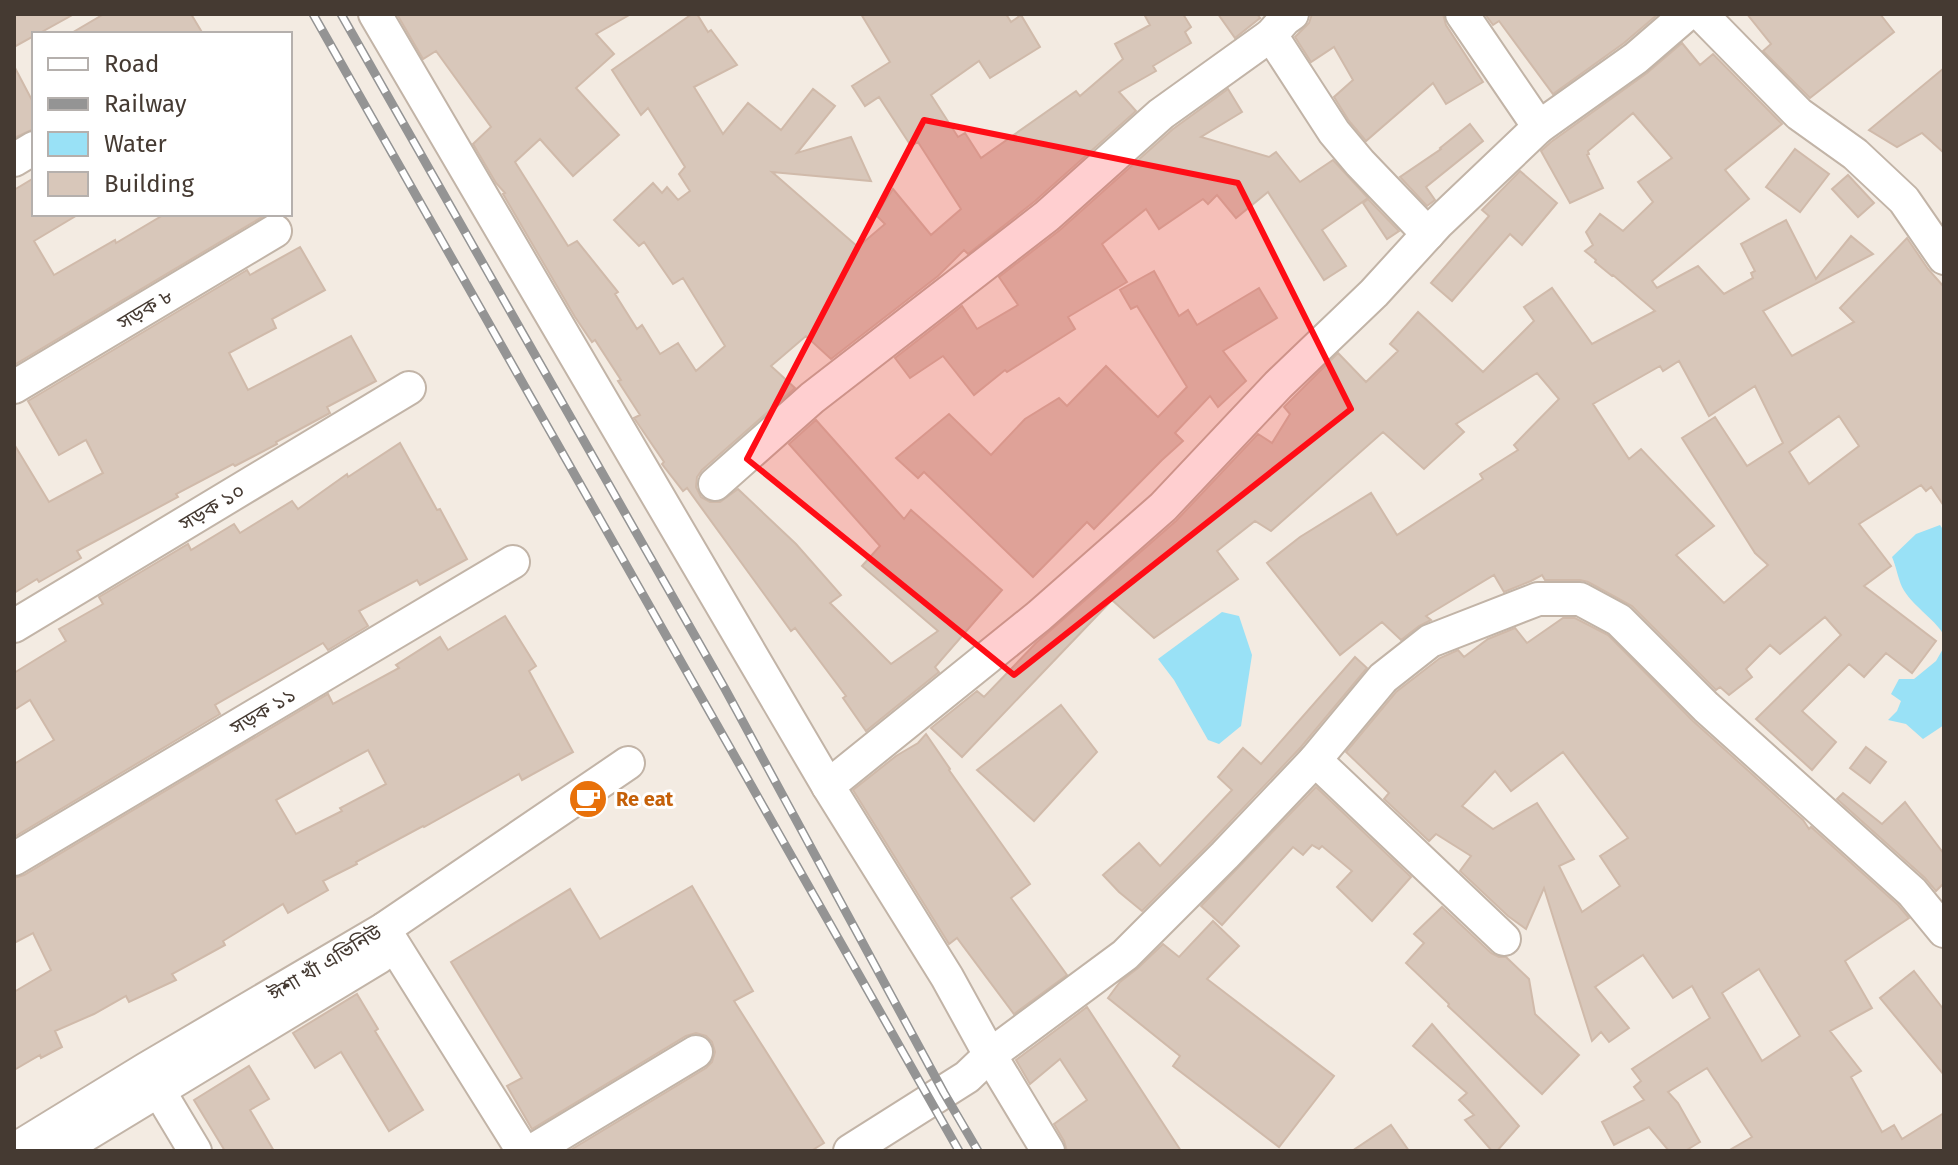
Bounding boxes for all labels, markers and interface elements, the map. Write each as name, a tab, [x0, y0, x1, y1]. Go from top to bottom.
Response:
legend	[32, 32, 292, 216]
text: Road	[104, 50, 159, 78]
text: Railway	[104, 90, 187, 118]
text: Water	[104, 130, 168, 158]
text: Building	[104, 170, 194, 198]
street label: সড়ক ৮	[112, 283, 177, 335]
street label: সড়ক ১০	[174, 478, 249, 536]
street label: সড়ক ১১	[225, 682, 300, 740]
cafe icon: Re eat	[567, 778, 609, 820]
place label: Re eat	[616, 787, 674, 811]
street label: ঈশা খাঁ এভিনিউ	[263, 920, 386, 1007]

